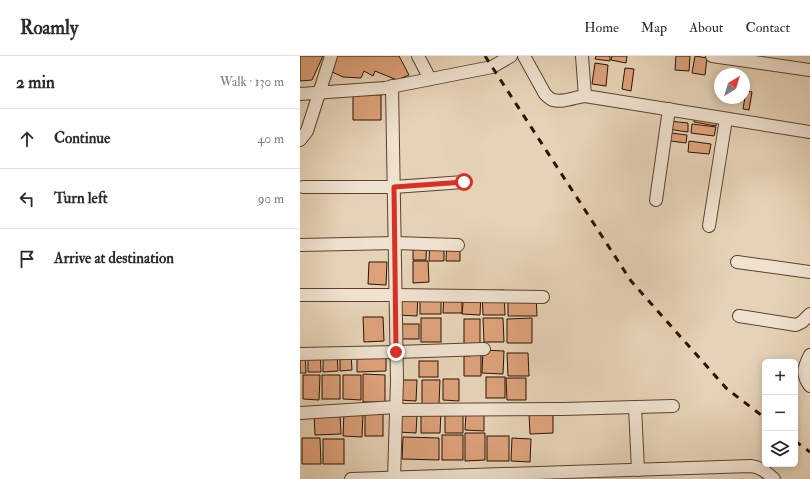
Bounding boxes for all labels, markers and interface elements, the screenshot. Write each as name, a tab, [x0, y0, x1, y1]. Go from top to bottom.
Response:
text: Roamly	[20, 16, 78, 40]
text: Home	[584, 19, 619, 36]
text: Map	[641, 19, 667, 36]
text: About	[689, 19, 723, 36]
text: Contact	[745, 19, 790, 36]
north arrow	[714, 68, 750, 104]
text: 2 min	[16, 72, 55, 93]
text: Walk · 130 m	[220, 74, 284, 90]
icon: ahead	[16, 128, 38, 150]
text: Continue	[54, 129, 110, 148]
text: 40 m	[258, 131, 284, 147]
route start	[455, 173, 473, 191]
icon: left	[16, 188, 38, 210]
text: Turn left	[54, 189, 108, 208]
text: 90 m	[258, 191, 284, 207]
icon: arrive	[16, 248, 38, 270]
text: Arrive at destination	[54, 249, 174, 268]
route end	[387, 343, 405, 361]
map controls	[762, 359, 798, 467]
button: +	[762, 359, 798, 395]
button: −	[762, 395, 798, 431]
button: layers	[762, 431, 798, 467]

